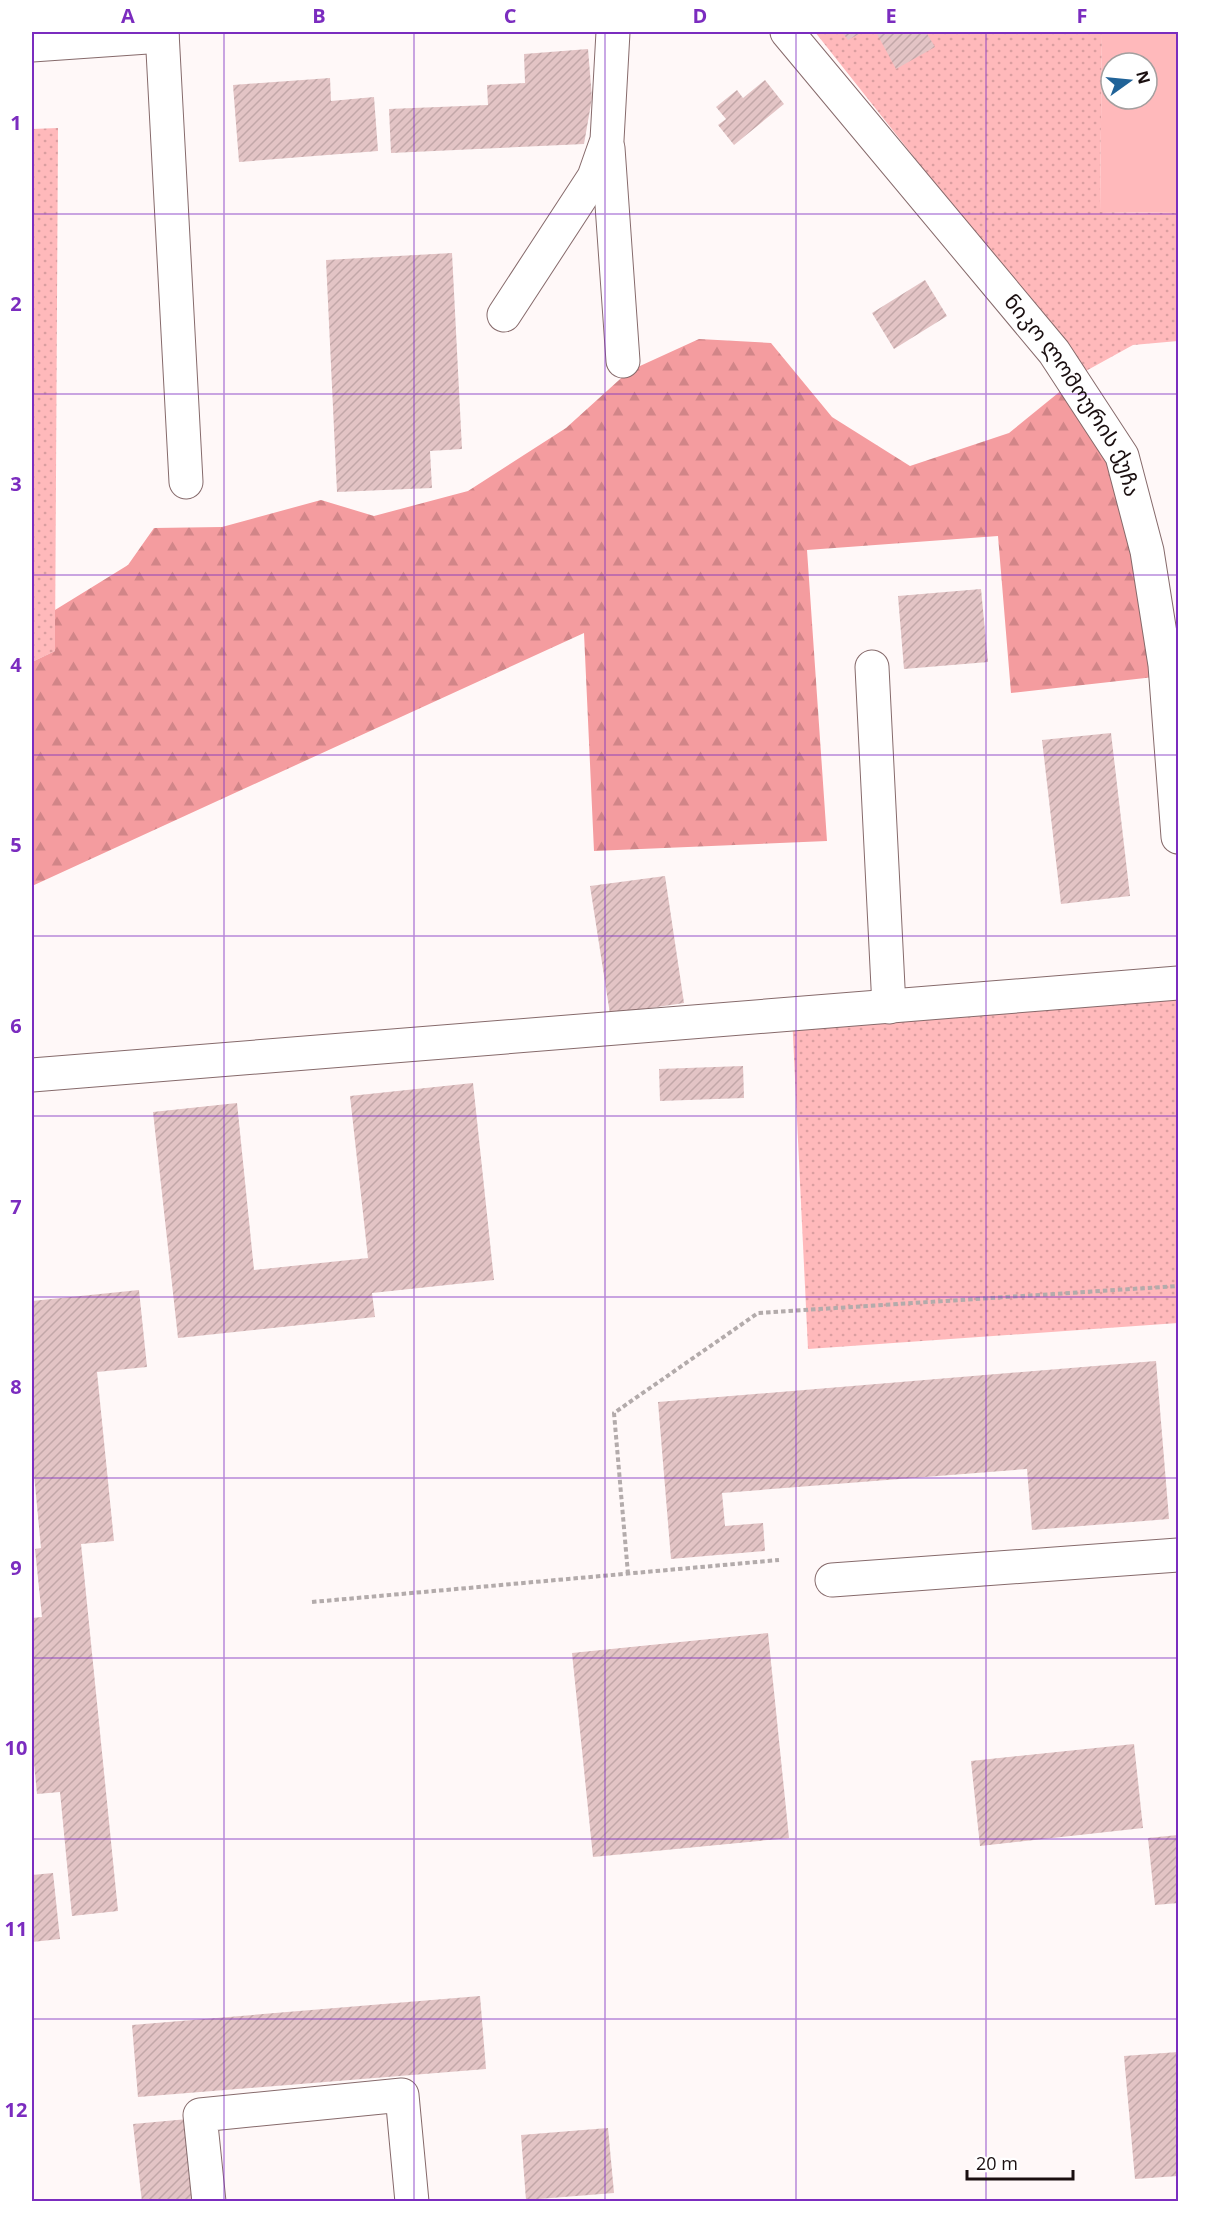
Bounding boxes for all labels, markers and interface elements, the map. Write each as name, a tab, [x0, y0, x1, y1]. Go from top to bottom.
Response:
text: A	[121, 2, 135, 29]
text: B	[312, 2, 326, 29]
text: C	[504, 2, 517, 29]
text: D	[693, 2, 707, 29]
text: E	[885, 2, 897, 29]
text: F	[1077, 2, 1087, 29]
north arrow	[1099, 51, 1159, 111]
text: N	[1131, 68, 1156, 86]
text: 1	[10, 109, 22, 136]
street label: ნიკო ლომოურის ქუჩა	[998, 288, 1147, 499]
text: 2	[10, 290, 22, 317]
text: 3	[10, 470, 22, 497]
text: 4	[10, 651, 22, 678]
text: 5	[10, 831, 22, 858]
text: 6	[10, 1012, 22, 1039]
text: 7	[10, 1193, 22, 1220]
text: 8	[10, 1373, 22, 1400]
text: 9	[10, 1554, 22, 1581]
text: 10	[5, 1734, 27, 1761]
text: 11	[5, 1915, 27, 1942]
text: 12	[5, 2096, 27, 2123]
scale bar	[967, 2143, 1074, 2181]
text: 20 m	[976, 2151, 1018, 2175]

